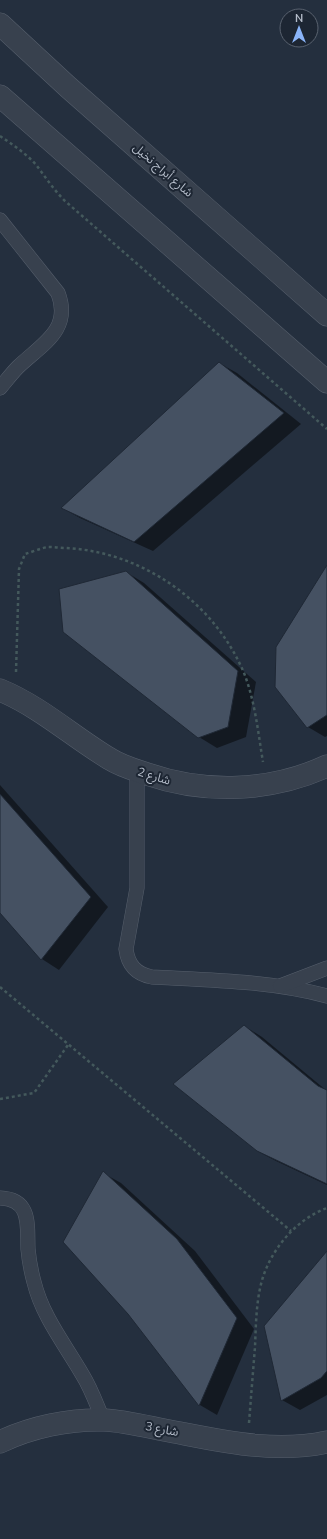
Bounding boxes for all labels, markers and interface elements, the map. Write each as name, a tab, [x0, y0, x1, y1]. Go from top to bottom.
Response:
north arrow	[279, 8, 319, 48]
text: N	[295, 11, 303, 26]
street label: شارع أبراج نخيل	[129, 139, 196, 201]
street label: شارع 2	[135, 763, 172, 790]
street label: شارع 3	[144, 1418, 180, 1441]

